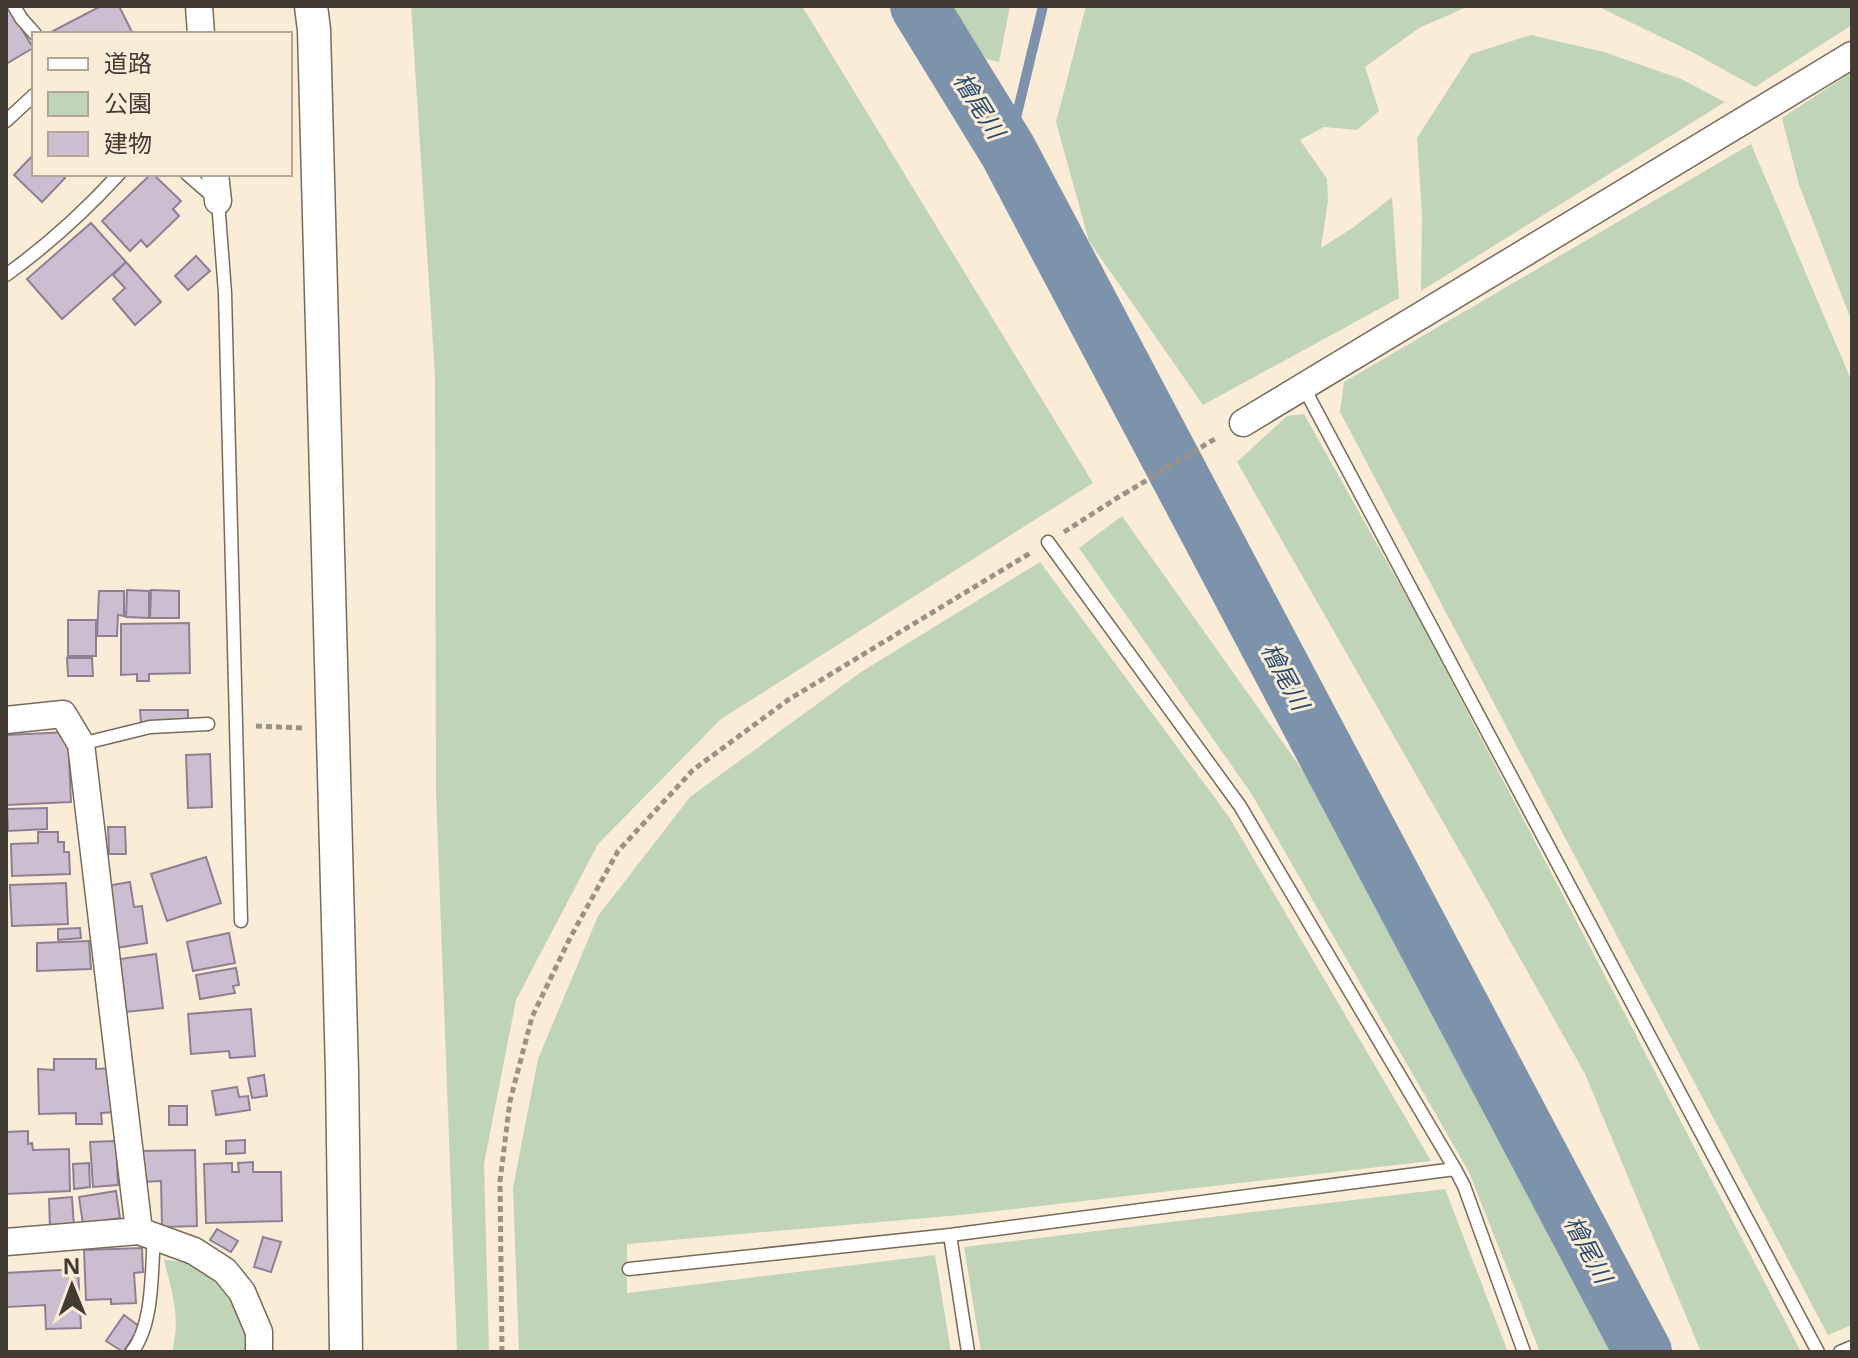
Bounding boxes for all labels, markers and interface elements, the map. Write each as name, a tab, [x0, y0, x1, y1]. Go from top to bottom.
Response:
legend	[32, 32, 292, 176]
text: 道路	[104, 46, 152, 79]
water label: 檜尾川	[947, 66, 1015, 147]
text: 公園	[104, 86, 152, 119]
text: 建物	[104, 126, 152, 159]
water label: 檜尾川	[1255, 636, 1319, 718]
water label: 檜尾川	[1558, 1209, 1622, 1291]
north arrow	[32, 1246, 112, 1326]
text: N	[62, 1250, 81, 1280]

